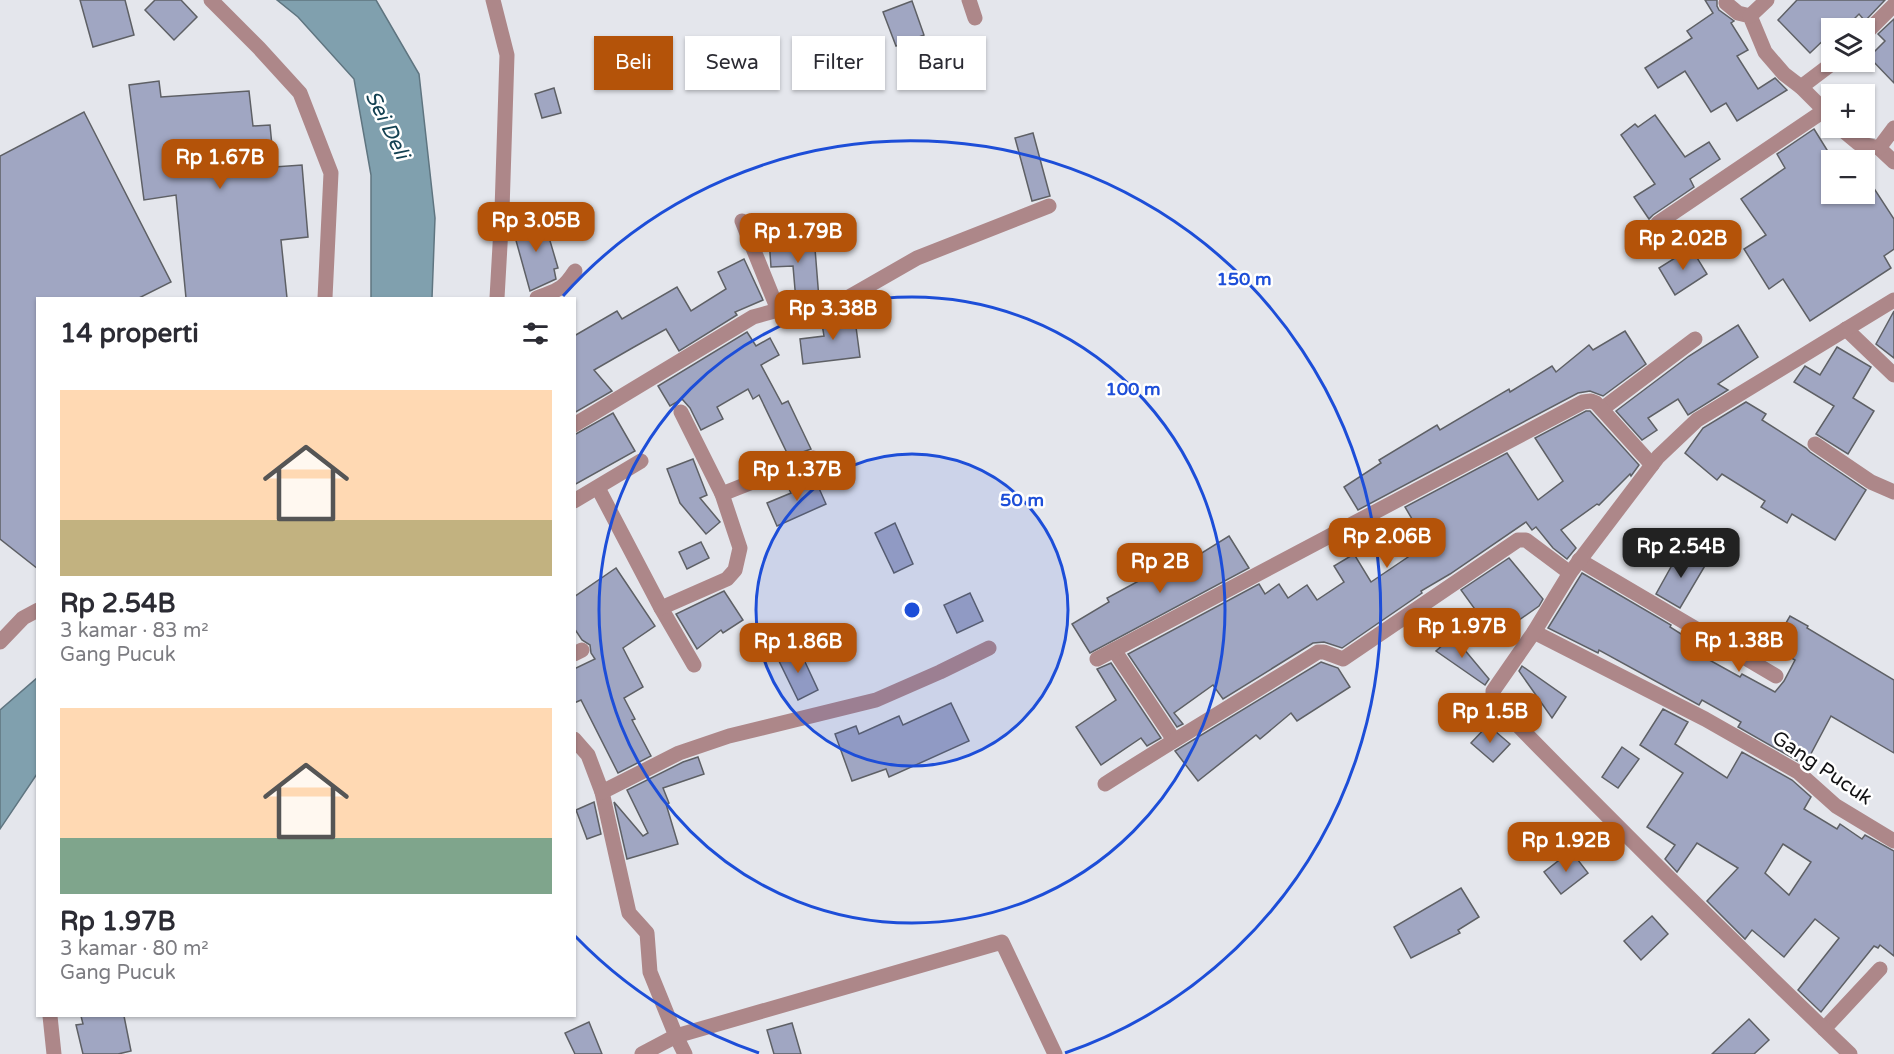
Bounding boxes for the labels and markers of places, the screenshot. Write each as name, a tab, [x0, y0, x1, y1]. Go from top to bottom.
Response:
pin: Rp 1.67B	[158, 139, 282, 190]
pin: Rp 3.05B	[474, 202, 598, 253]
pin: Rp 1.79B	[736, 213, 860, 264]
pin: Rp 2.02B	[1621, 220, 1745, 271]
pin: Rp 3.38B	[771, 290, 895, 341]
pin: Rp 1.37B	[735, 451, 859, 502]
pin: Rp 2.06B	[1325, 518, 1449, 569]
pin: Rp 2.54B	[1619, 528, 1743, 579]
pin: Rp 2B	[1118, 543, 1202, 594]
centre of rings	[902, 600, 922, 620]
pin: Rp 1.97B	[1400, 608, 1524, 659]
pin: Rp 1.38B	[1677, 622, 1801, 673]
pin: Rp 1.86B	[736, 623, 860, 674]
pin: Rp 1.5B	[1435, 693, 1545, 744]
pin: Rp 1.92B	[1504, 822, 1628, 873]

